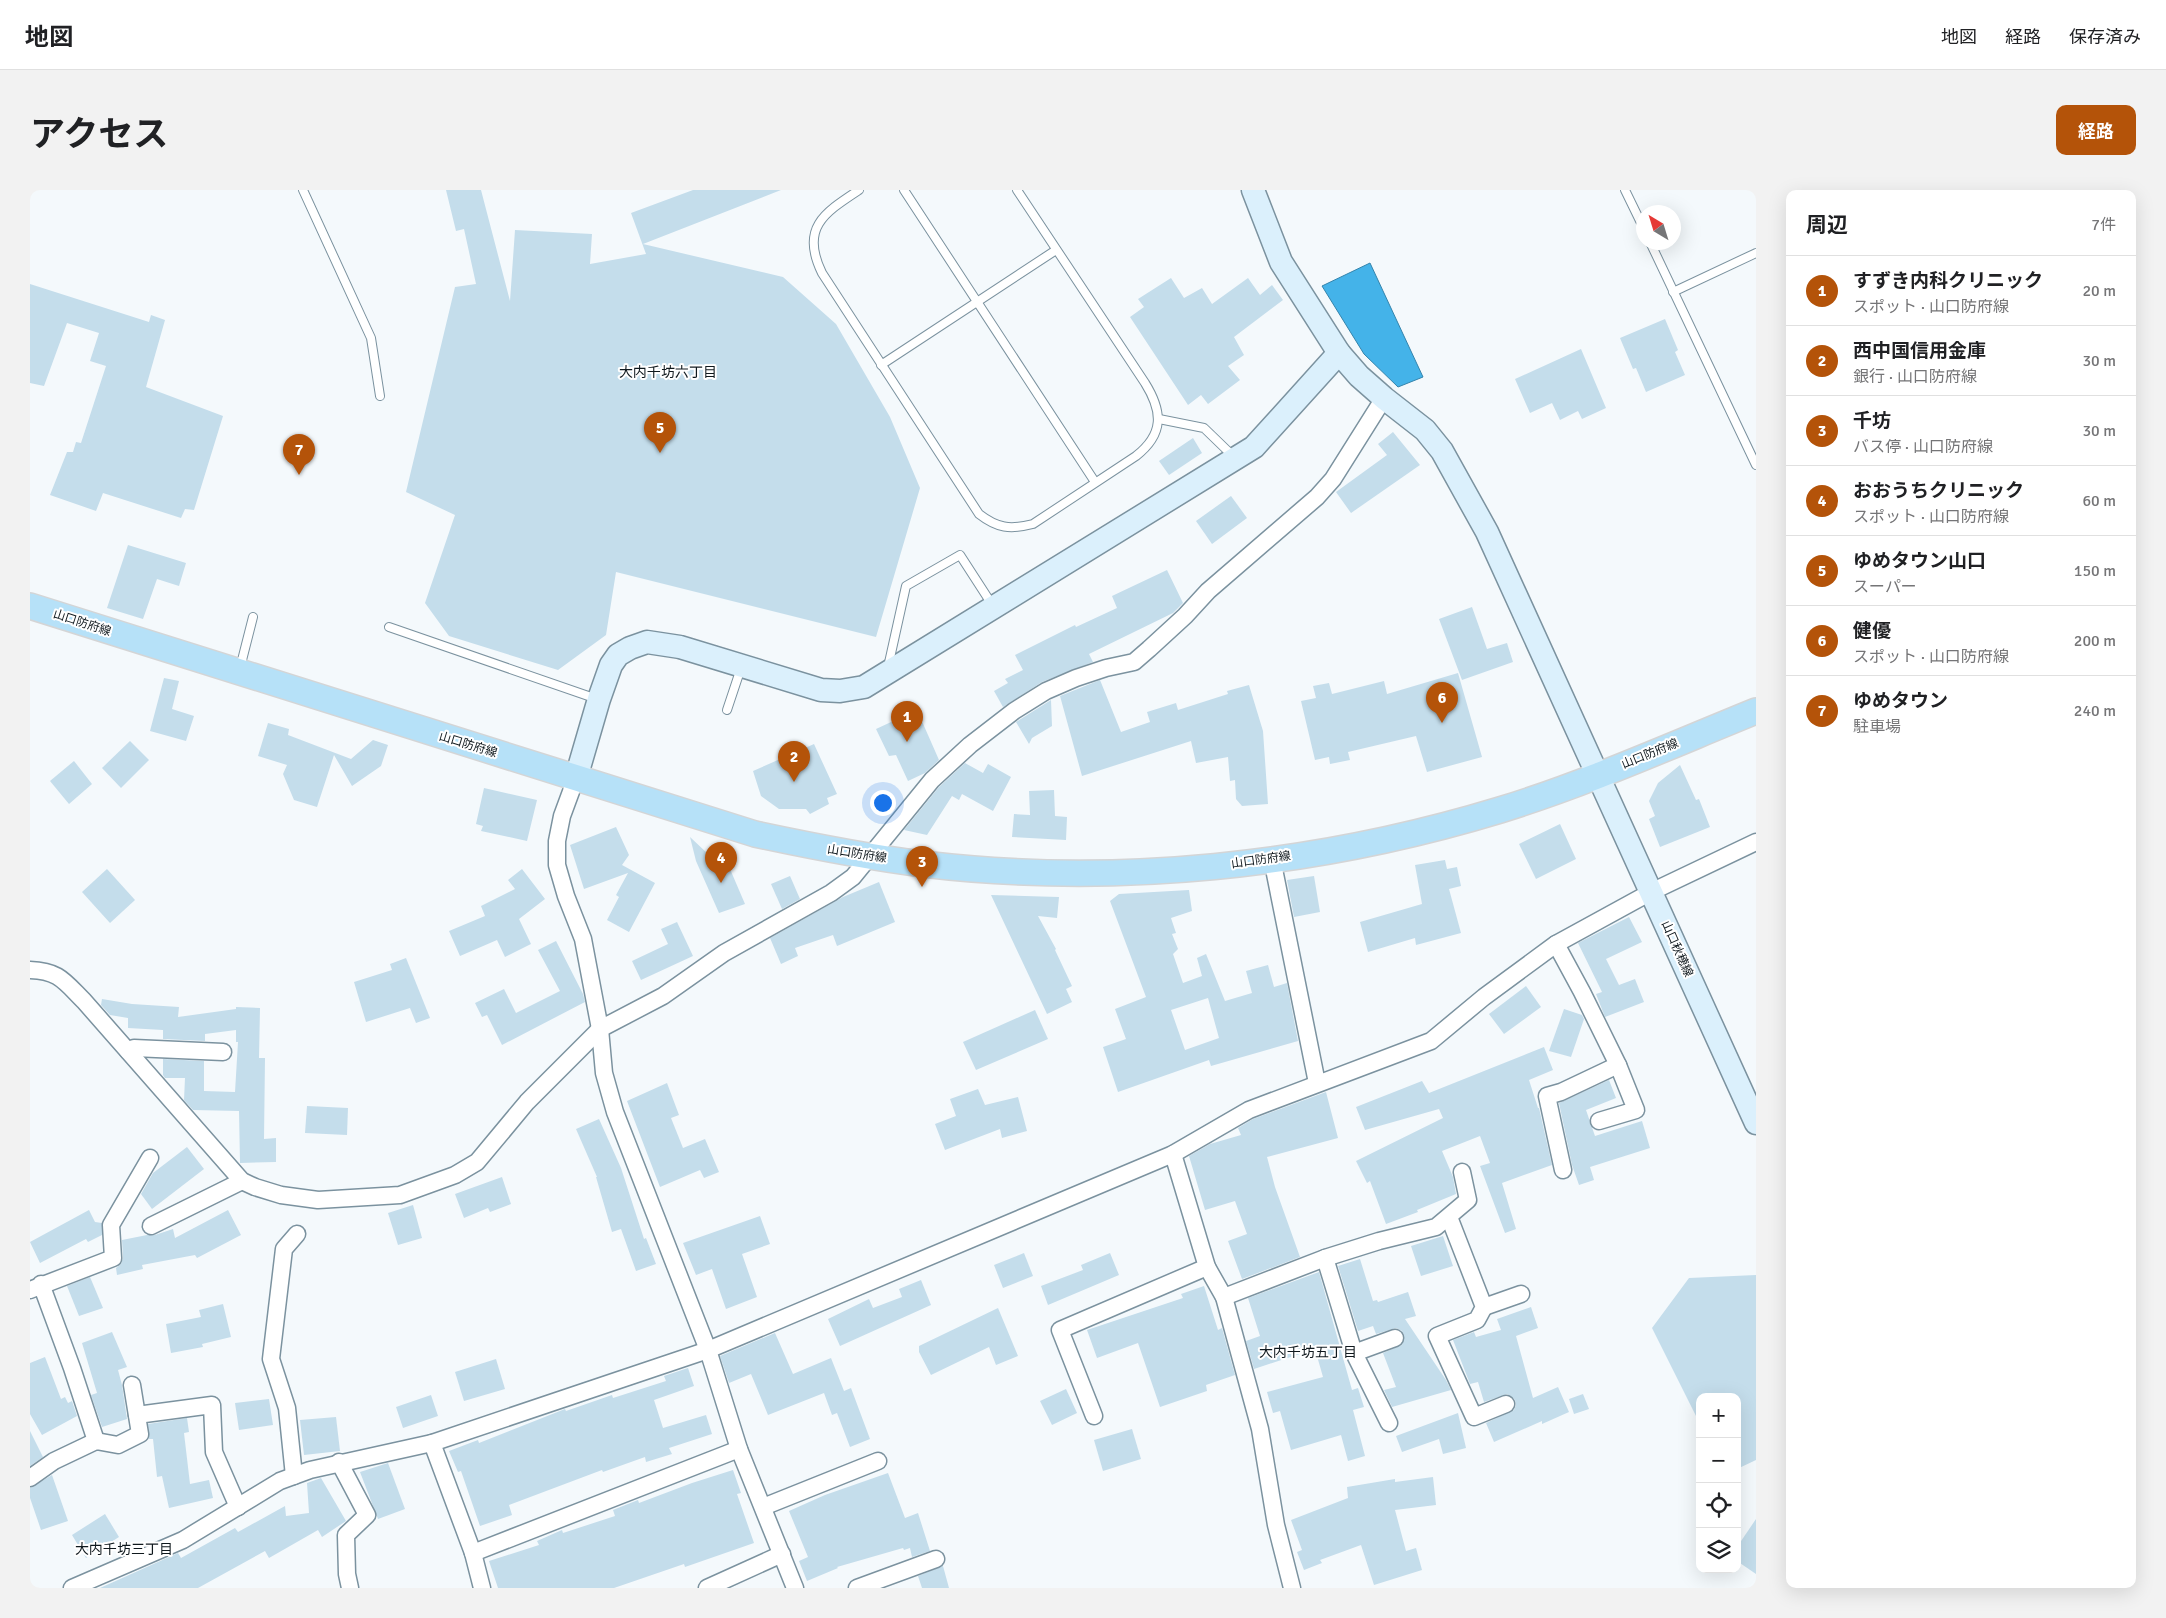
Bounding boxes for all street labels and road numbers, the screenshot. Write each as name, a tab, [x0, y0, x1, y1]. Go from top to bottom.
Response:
street label: 山口防府線	[51, 607, 113, 639]
street label: 山口防府線	[437, 729, 499, 761]
street label: 山口防府線	[1619, 736, 1681, 772]
street label: 山口防府線	[826, 842, 888, 866]
street label: 山口防府線	[1230, 848, 1292, 872]
street label: 山口秋穂線	[1658, 919, 1696, 979]

